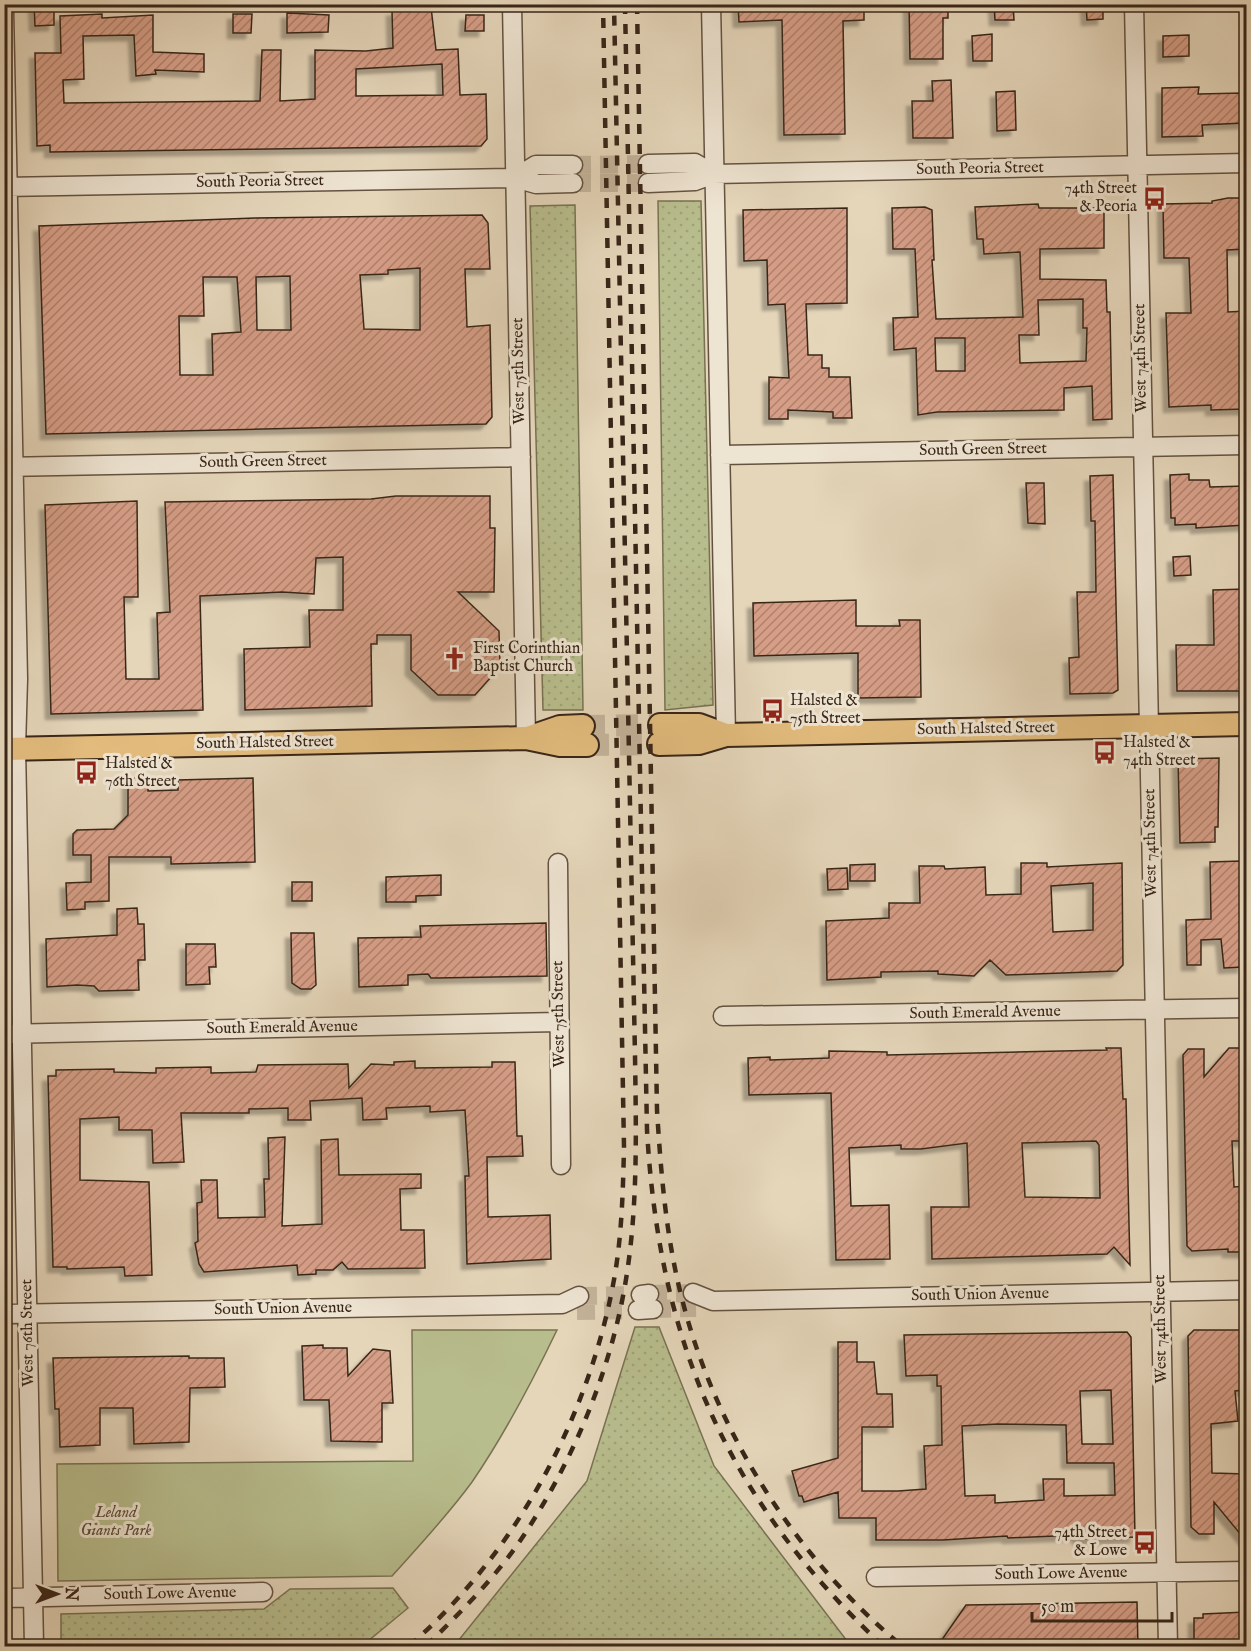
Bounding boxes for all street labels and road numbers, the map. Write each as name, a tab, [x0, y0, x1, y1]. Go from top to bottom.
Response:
street label: South Peoria Street	[916, 158, 1045, 180]
street label: South Peoria Street	[196, 171, 325, 193]
street label: West 74th Street	[1130, 303, 1152, 413]
street label: West 75th Street	[508, 317, 530, 425]
street label: South Green Street	[919, 439, 1047, 461]
street label: South Green Street	[199, 451, 327, 473]
street label: South Halsted Street	[917, 718, 1056, 740]
street label: South Halsted Street	[196, 732, 335, 754]
street label: West 74th Street	[1140, 788, 1162, 898]
street label: West 75th Street	[548, 960, 570, 1068]
street label: South Emerald Avenue	[909, 1002, 1061, 1024]
street label: South Emerald Avenue	[206, 1017, 358, 1039]
street label: West 74th Street	[1150, 1274, 1172, 1384]
street label: West 76th Street	[17, 1278, 39, 1387]
street label: South Union Avenue	[911, 1284, 1049, 1306]
street label: South Union Avenue	[214, 1298, 352, 1320]
street label: South Lowe Avenue	[994, 1563, 1128, 1585]
street label: South Lowe Avenue	[103, 1583, 237, 1605]

